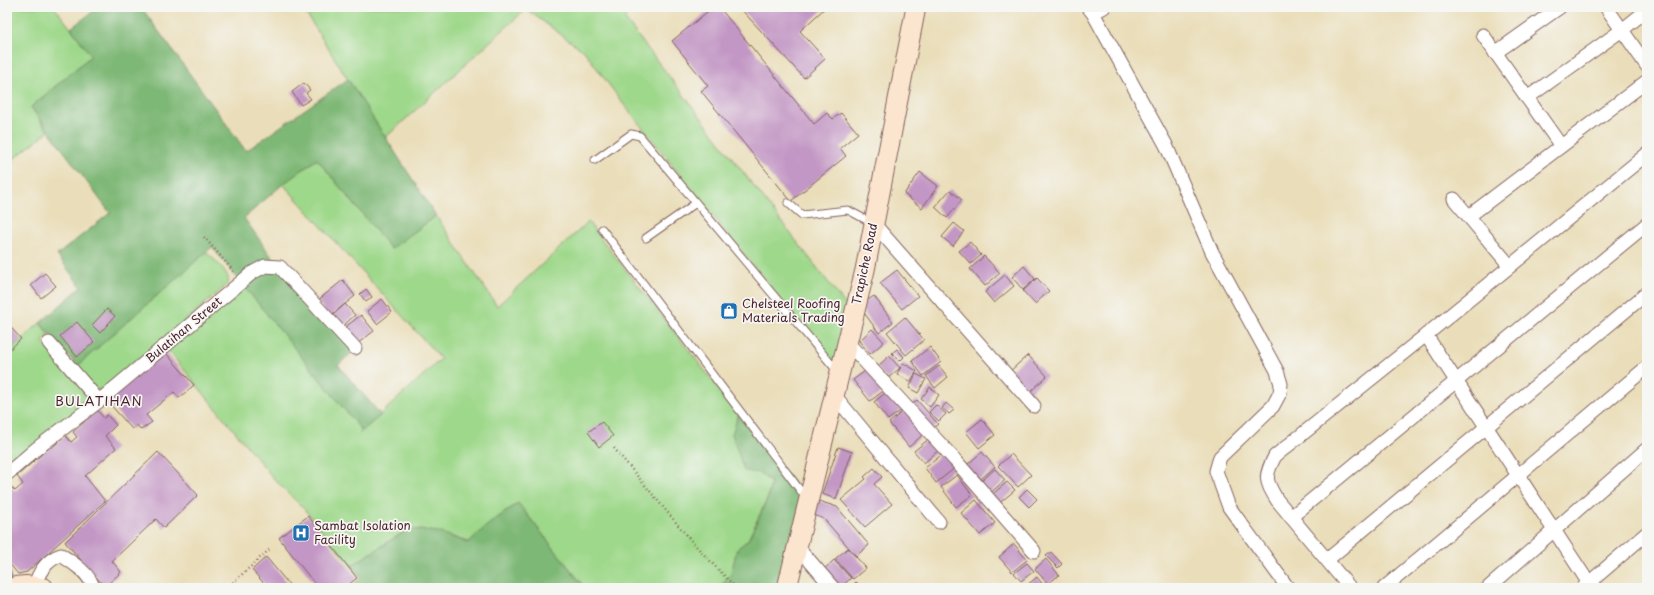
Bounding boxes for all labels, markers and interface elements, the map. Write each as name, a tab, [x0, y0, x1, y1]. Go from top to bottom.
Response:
street label: Trapiche Road	[847, 221, 881, 306]
street label: Bulatihan Street	[141, 292, 225, 367]
place label: Chelsteel Roofing Materials Trading	[742, 294, 845, 326]
shop icon: Chelsteel Roofing Materials Trading	[719, 301, 739, 321]
district label: BULATIHAN	[55, 391, 143, 410]
place label: Sambat Isolation Facility	[314, 516, 411, 548]
hospital icon: Sambat Isolation Facility	[291, 523, 311, 543]

